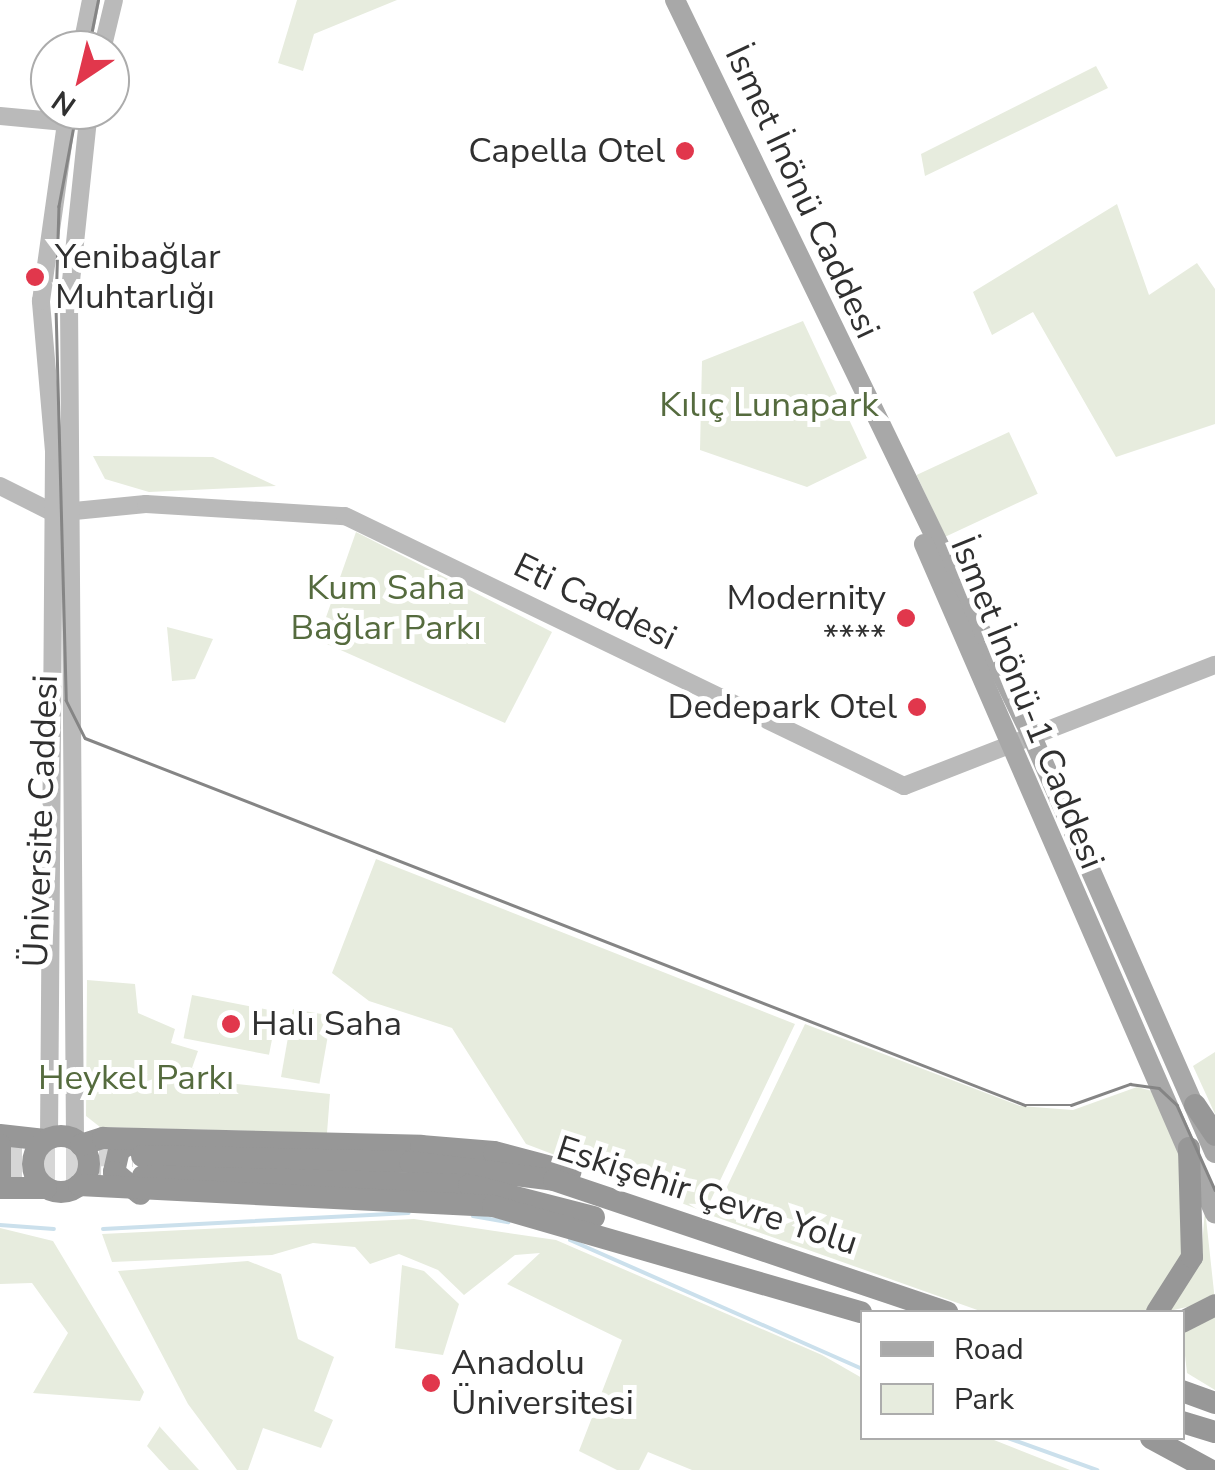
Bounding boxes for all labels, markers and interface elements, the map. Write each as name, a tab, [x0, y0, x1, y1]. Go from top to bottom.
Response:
north arrow	[30, 30, 130, 130]
street label: İsmet İnönü Caddesi	[716, 39, 888, 345]
text: N	[44, 81, 83, 125]
place label: Capella Otel	[468, 130, 665, 172]
marker: Capella Otel	[674, 140, 696, 162]
place label: Yenibağlar Muhtarlığı	[55, 236, 221, 318]
marker: Yenibağlar Muhtarlığı	[24, 266, 46, 288]
park label: Kılıç Lunapark	[659, 384, 879, 426]
street label: İsmet İnönü-1 Caddesi	[941, 531, 1113, 875]
street label: Eti Caddesi	[507, 545, 683, 659]
park label: Kum Saha Bağlar Parkı	[290, 567, 482, 649]
place label: Modernity ****	[727, 577, 886, 659]
marker: Modernity ****	[895, 607, 917, 629]
street label: Üniversite Caddesi	[15, 674, 67, 968]
place label: Dedepark Otel	[668, 686, 897, 728]
marker: Dedepark Otel	[906, 696, 928, 718]
place label: Halı Saha	[251, 1003, 402, 1045]
marker: Halı Saha	[220, 1013, 242, 1035]
park label: Heykel Parkı	[38, 1057, 234, 1099]
street label: Eskişehir Çevre Yolu	[551, 1128, 863, 1264]
legend	[860, 1310, 1185, 1440]
text: Road	[954, 1329, 1024, 1370]
place label: Anadolu Üniversitesi	[451, 1342, 634, 1424]
marker: Anadolu Üniversitesi	[420, 1372, 442, 1394]
text: Park	[954, 1379, 1014, 1420]

